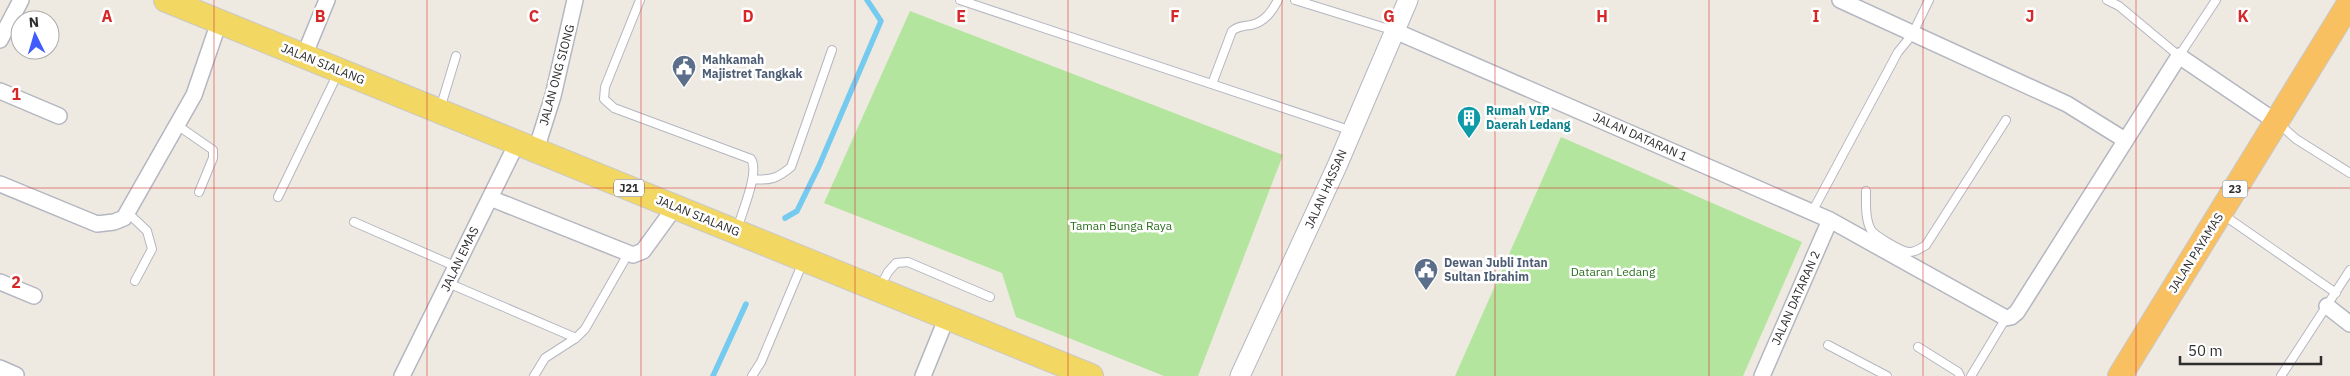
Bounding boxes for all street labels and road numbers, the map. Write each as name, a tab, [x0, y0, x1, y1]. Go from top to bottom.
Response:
street label: JALAN ONG SIONG	[536, 23, 577, 127]
street label: JALAN SIALANG	[279, 40, 367, 87]
street label: JALAN DATARAN 1	[1591, 109, 1690, 164]
street label: JALAN HASSAN	[1301, 147, 1350, 231]
road number: J21	[614, 180, 644, 197]
road number: 23	[2222, 180, 2248, 198]
street label: JALAN SIALANG	[654, 192, 742, 239]
street label: JALAN PAYAMAS	[2165, 210, 2226, 295]
street label: JALAN EMAS	[437, 224, 482, 294]
street label: JALAN DATARAN 2	[1768, 248, 1823, 347]

